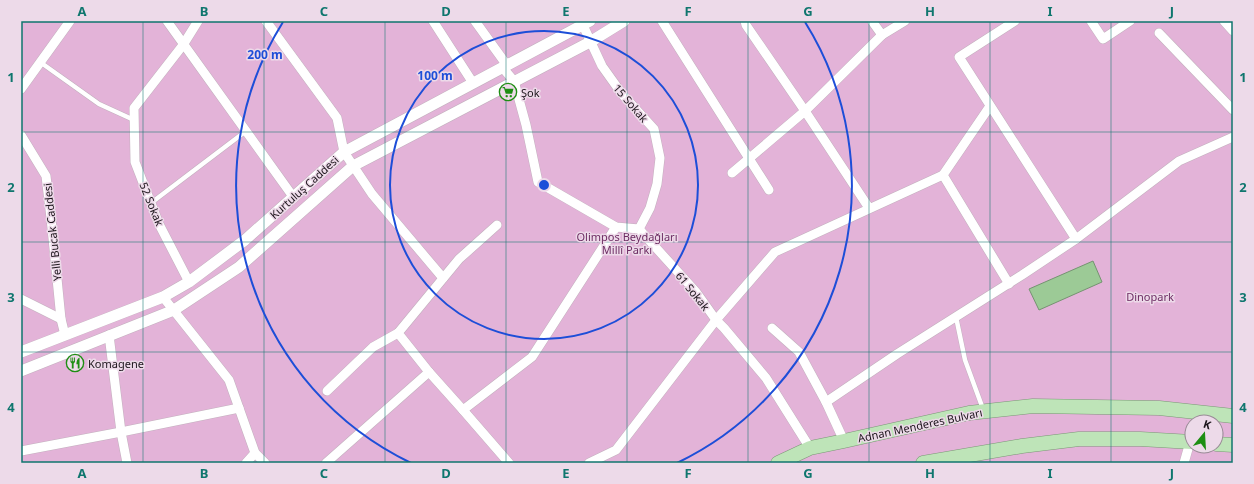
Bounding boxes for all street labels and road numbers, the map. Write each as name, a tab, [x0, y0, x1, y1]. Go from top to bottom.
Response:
street label: 15 Sokak	[610, 81, 652, 125]
street label: Kurtuluş Caddesi	[266, 152, 342, 222]
street label: 52 Sokak	[136, 180, 168, 228]
street label: Yelli Bucak Caddesi	[39, 182, 65, 282]
street label: 61 Sokak	[673, 268, 713, 314]
street label: Adnan Menderes Bulvarı	[856, 404, 984, 446]

